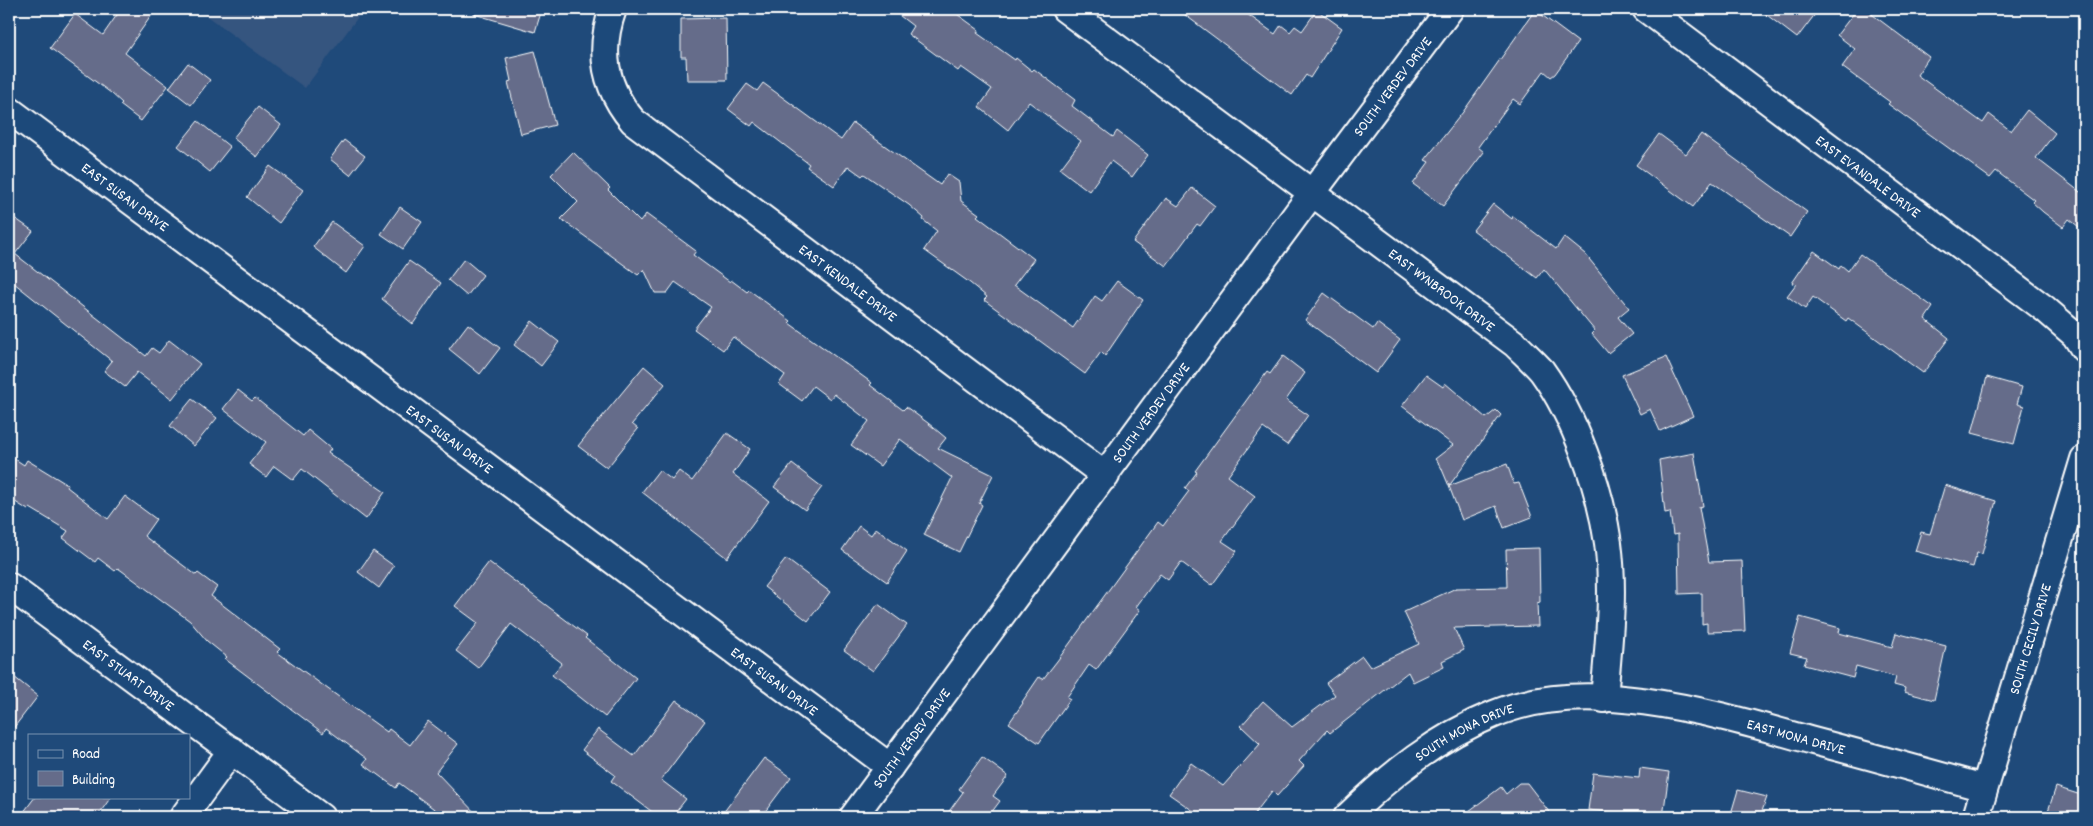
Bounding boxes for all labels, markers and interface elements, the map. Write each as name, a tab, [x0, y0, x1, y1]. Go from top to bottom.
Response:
street label: SOUTH VERDEV DRIVE	[1349, 33, 1439, 142]
street label: EAST EVANDALE DRIVE	[1810, 131, 1924, 225]
street label: EAST SUSAN DRIVE	[76, 158, 173, 238]
street label: EAST KENDALE DRIVE	[793, 240, 901, 329]
street label: EAST WYNBROOK DRIVE	[1383, 244, 1499, 339]
street label: SOUTH VERDEV DRIVE	[1108, 359, 1197, 469]
street label: EAST SUSAN DRIVE	[400, 400, 497, 481]
street label: SOUTH CECILY DRIVE	[2005, 581, 2059, 698]
street label: EAST STUART DRIVE	[77, 635, 178, 718]
street label: EAST SUSAN DRIVE	[725, 642, 822, 723]
street label: SOUTH VERDEV DRIVE	[868, 684, 957, 794]
street label: SOUTH MONA DRIVE	[1411, 698, 1517, 768]
street label: EAST MONA DRIVE	[1744, 714, 1847, 762]
legend	[28, 734, 190, 798]
text: Road	[72, 744, 100, 766]
text: Building	[72, 770, 115, 792]

